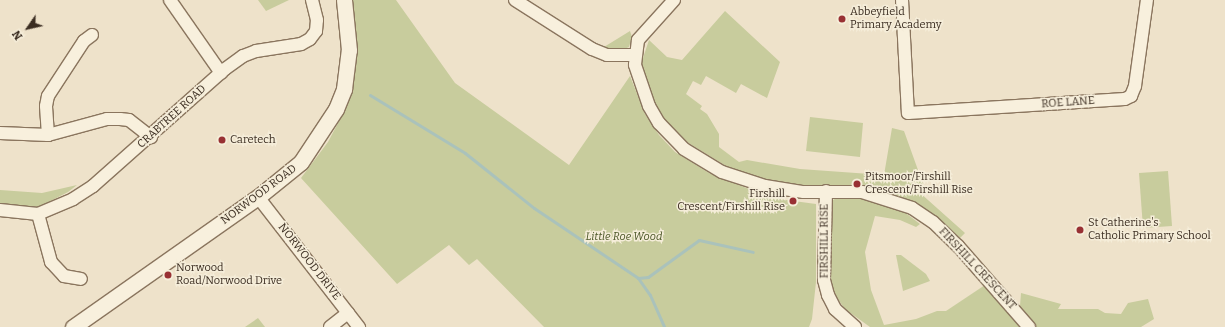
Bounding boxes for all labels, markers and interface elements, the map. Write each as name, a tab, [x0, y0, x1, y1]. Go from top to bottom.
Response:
place label: Abbeyfield Primary Academy	[850, 6, 942, 32]
north arrow	[8, 8, 48, 48]
marker: Abbeyfield Primary Academy	[837, 14, 847, 24]
text: N	[10, 28, 25, 42]
street label: CRABTREE ROAD	[135, 83, 209, 151]
street label: ROE LANE	[1041, 95, 1095, 111]
place label: Caretech	[230, 133, 276, 147]
marker: Caretech	[217, 135, 227, 145]
street label: NORWOOD ROAD	[219, 162, 299, 228]
place label: Pitsmoor/Firshill Crescent/Firshill Rise	[865, 171, 973, 197]
marker: Pitsmoor/Firshill Crescent/Firshill Rise	[852, 179, 862, 189]
place label: Firshill Crescent/Firshill Rise	[677, 188, 785, 214]
marker: Firshill Crescent/Firshill Rise	[788, 196, 798, 206]
street label: FIRSHILL RISE	[818, 204, 832, 278]
place label: St Catherine's Catholic Primary School	[1088, 217, 1211, 243]
street label: NORWOOD DRIVE	[275, 221, 343, 303]
street label: FIRSHILL CRESCENT	[936, 225, 1018, 313]
marker: St Catherine's Catholic Primary School	[1075, 225, 1085, 235]
park label: Little Roe Wood	[586, 230, 662, 244]
place label: Norwood Road/Norwood Drive	[176, 262, 282, 288]
marker: Norwood Road/Norwood Drive	[163, 270, 173, 280]

